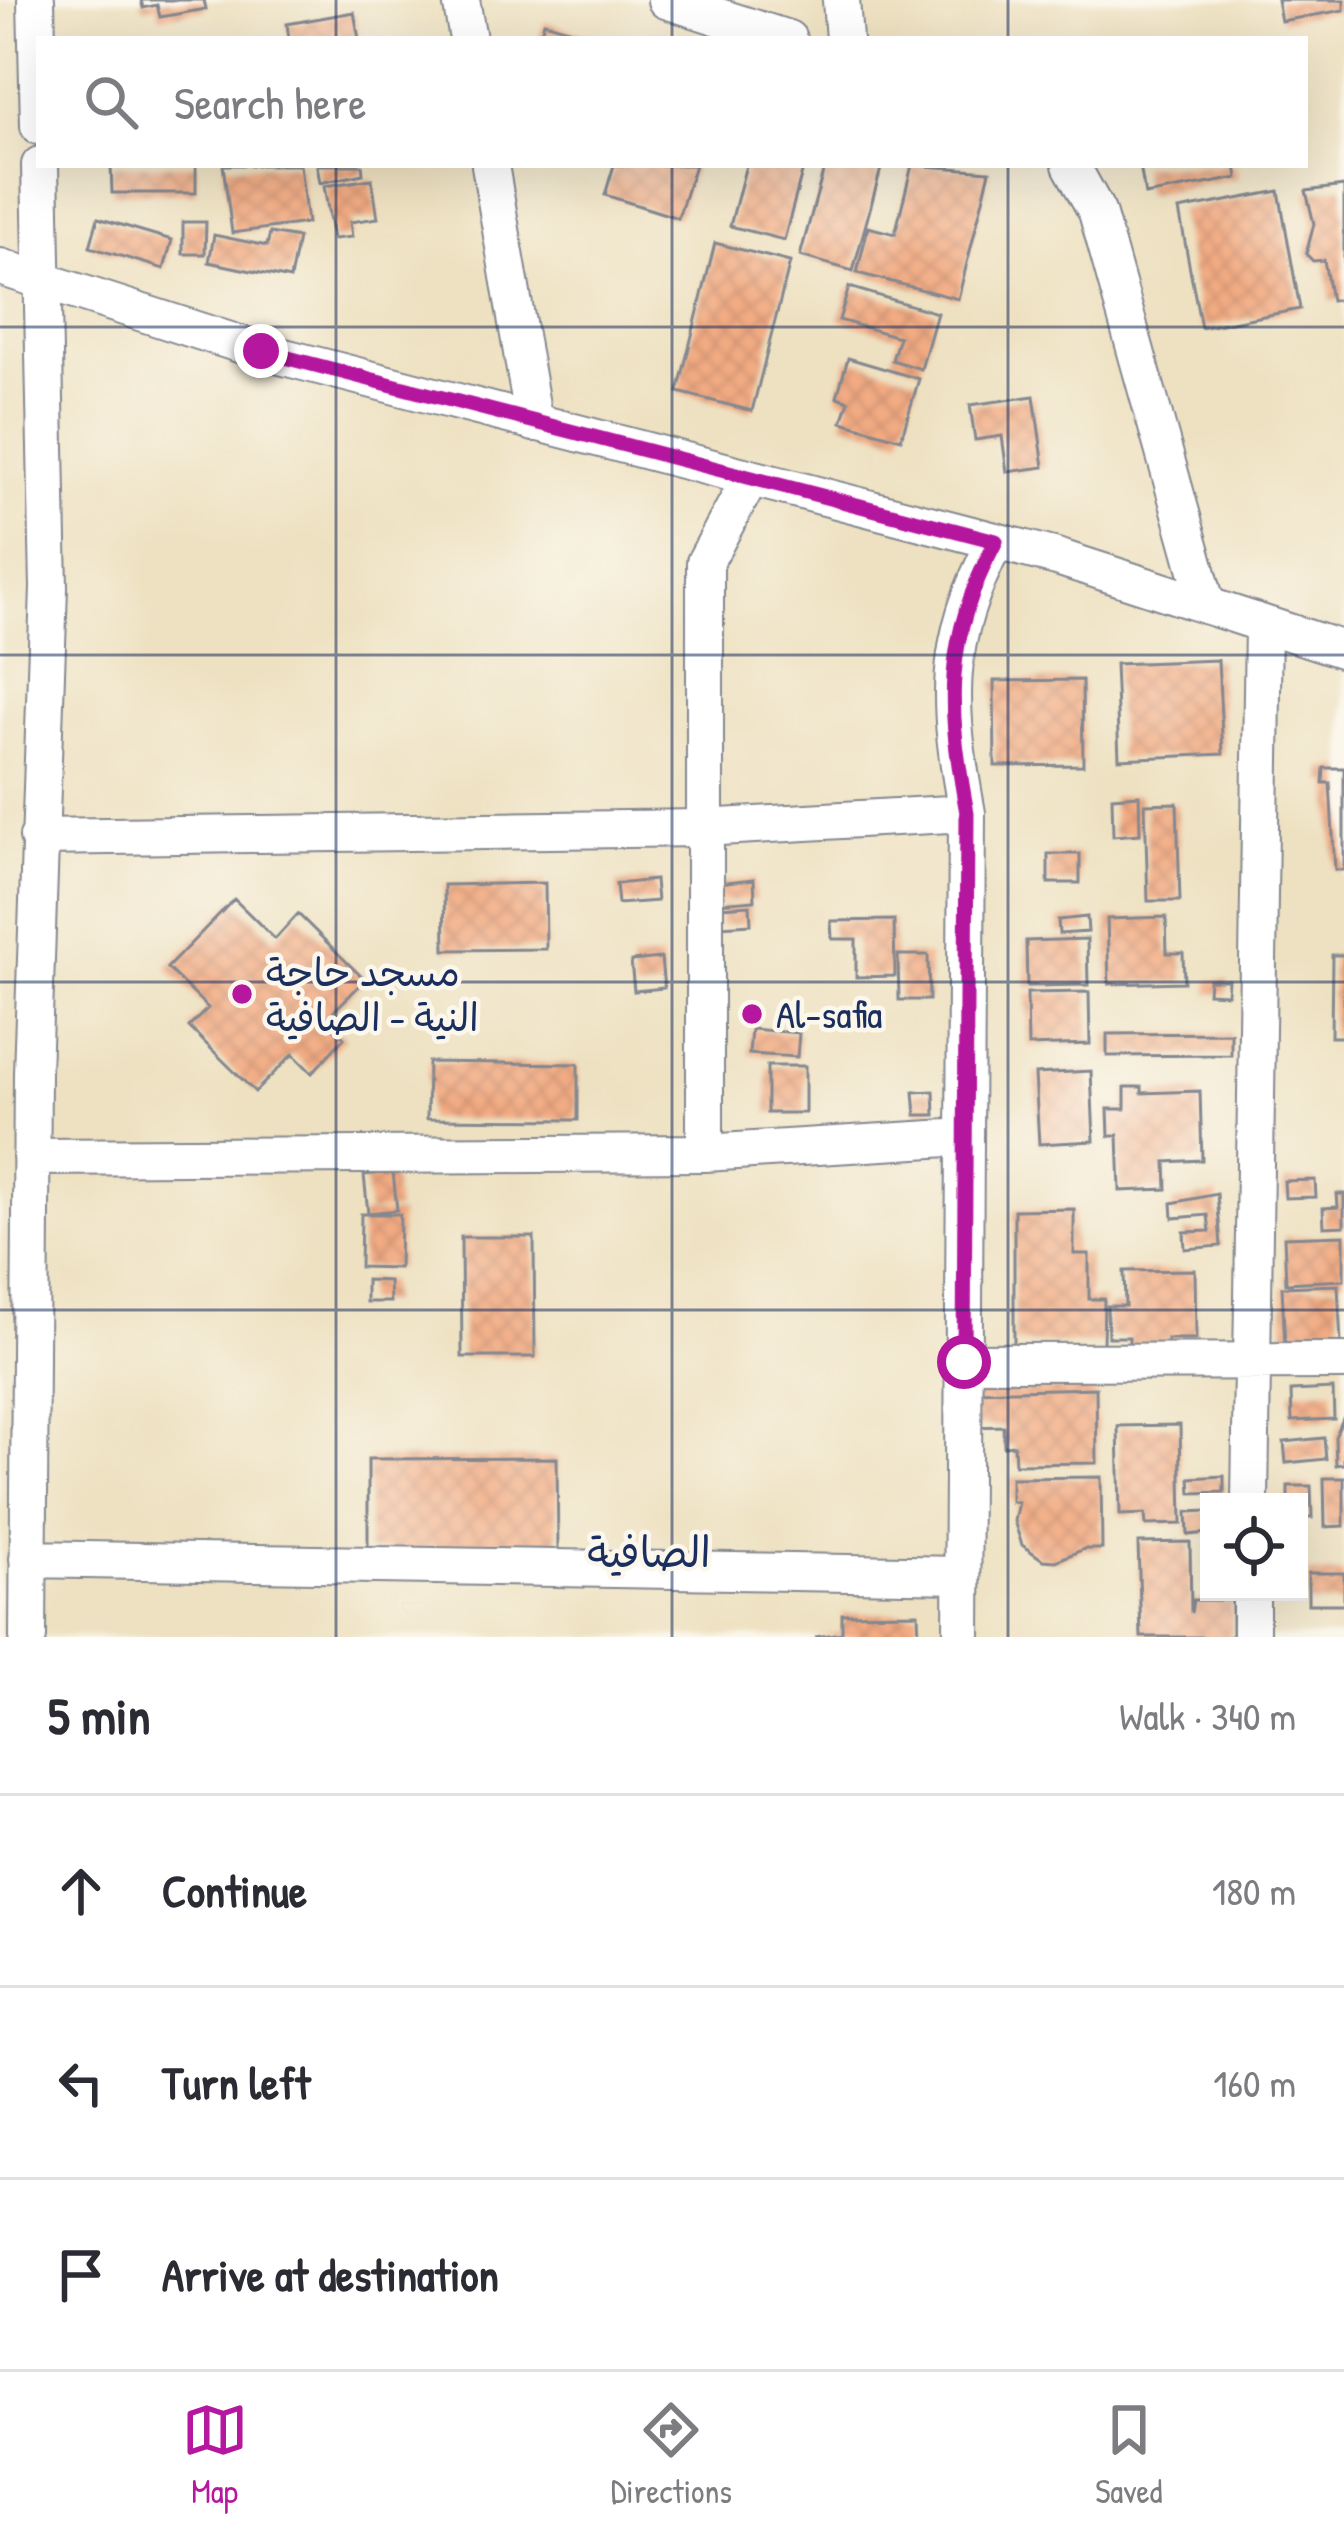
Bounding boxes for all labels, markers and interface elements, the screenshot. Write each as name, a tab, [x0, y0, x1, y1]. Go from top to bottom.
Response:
search box	[36, 36, 1308, 168]
icon: search	[78, 69, 144, 135]
text: Search here	[174, 72, 366, 133]
route end	[234, 324, 288, 378]
place label: مسجد حاجة النية - الصافية	[266, 945, 479, 1043]
marker: مسجد حاجة النية - الصافية	[229, 981, 255, 1007]
place label: Al-safia	[776, 987, 882, 1040]
marker: Al-safia	[739, 1001, 765, 1027]
route start	[937, 1335, 991, 1389]
map controls	[1200, 1493, 1308, 1601]
button: locate	[1200, 1493, 1308, 1601]
district label: الصافية	[587, 1523, 711, 1580]
text: 5 min	[48, 1681, 150, 1750]
text: Walk · 340 m	[1119, 1689, 1296, 1742]
icon: ahead	[48, 1858, 114, 1924]
text: Continue	[162, 1860, 307, 1921]
text: 180 m	[1212, 1864, 1296, 1917]
icon: left	[48, 2050, 114, 2116]
text: Turn left	[162, 2052, 311, 2113]
text: 160 m	[1213, 2056, 1296, 2109]
icon: arrive	[48, 2242, 114, 2308]
text: Arrive at destination	[162, 2244, 499, 2305]
tab: Map	[182, 2397, 248, 2513]
tab: Directions	[611, 2397, 732, 2513]
tab: Saved	[1095, 2397, 1162, 2513]

